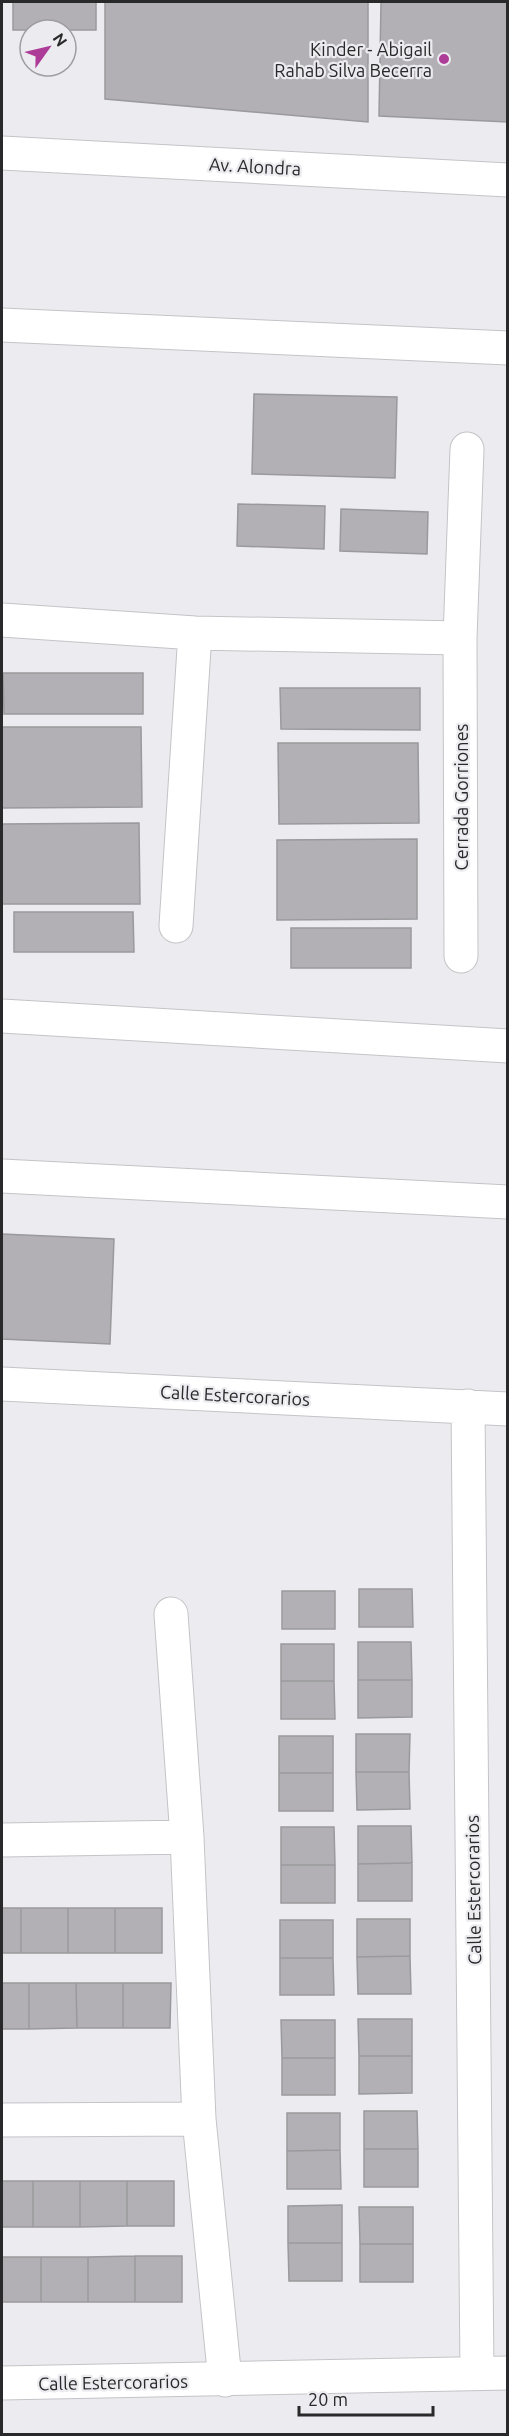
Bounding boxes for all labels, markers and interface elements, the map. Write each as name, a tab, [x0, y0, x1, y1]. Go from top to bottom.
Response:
north arrow	[18, 18, 78, 78]
text: N	[50, 30, 71, 50]
place label: Kinder - Abigail Rahab Silva Becerra	[274, 39, 432, 80]
marker: Kinder - Abigail Rahab Silva Becerra	[437, 52, 451, 66]
street label: Av. Alondra	[208, 154, 302, 178]
street label: Cerrada Gorriones	[451, 723, 471, 870]
street label: Calle Estercorarios	[160, 1381, 311, 1409]
street label: Calle Estercorarios	[462, 1815, 484, 1965]
street label: Calle Estercorarios	[38, 2371, 188, 2393]
scale bar	[299, 2379, 432, 2417]
text: 20 m	[308, 2389, 348, 2409]

